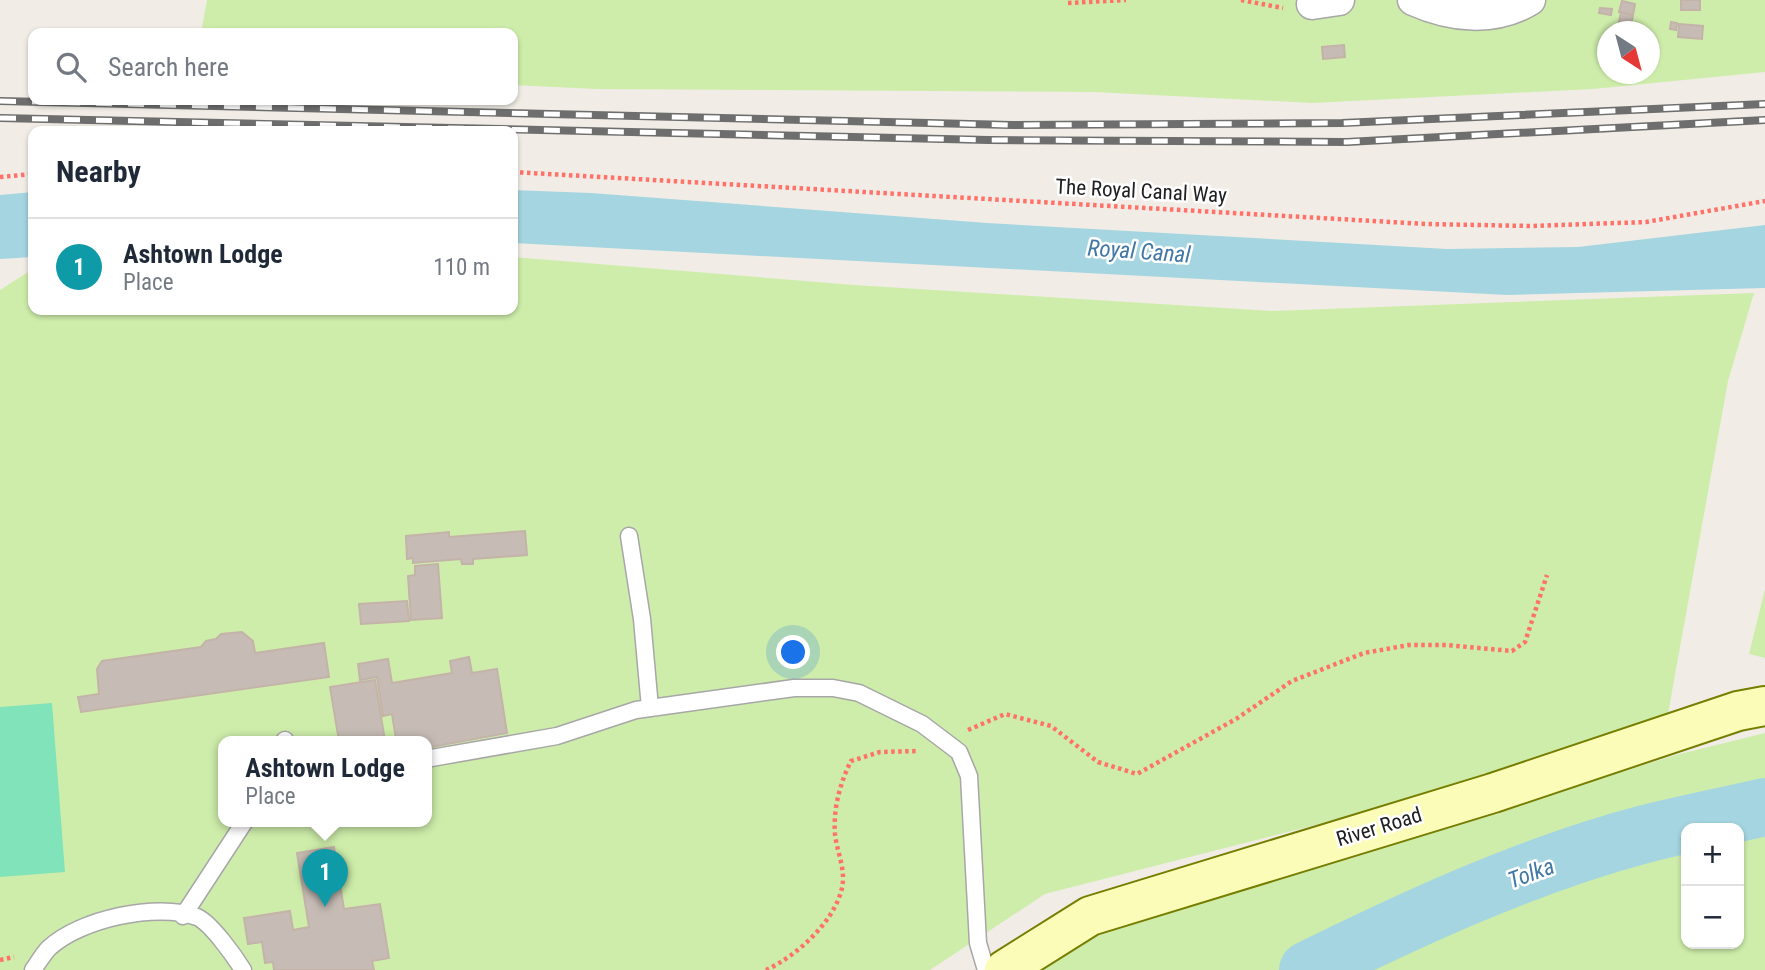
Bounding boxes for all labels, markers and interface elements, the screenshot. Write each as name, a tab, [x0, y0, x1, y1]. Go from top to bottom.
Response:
north arrow	[1597, 21, 1660, 84]
search box	[28, 28, 518, 105]
icon: search	[52, 48, 90, 86]
text: Search here	[108, 52, 229, 82]
text: Nearby	[56, 154, 141, 189]
street label: The Royal Canal Way	[1055, 175, 1228, 207]
water label: Royal Canal	[1087, 234, 1192, 269]
text: Ashtown Lodge	[123, 239, 283, 269]
text: 1	[73, 254, 85, 281]
text: 110 m	[433, 254, 490, 281]
text: Place	[123, 269, 173, 296]
your location	[776, 635, 810, 669]
popup	[218, 736, 432, 827]
text: Ashtown Lodge	[245, 753, 405, 783]
text: Place	[245, 783, 296, 810]
street label: River Road	[1333, 803, 1425, 851]
map controls	[1681, 823, 1744, 949]
button: +	[1681, 823, 1744, 886]
pin: 1	[302, 849, 348, 907]
water label: Tolka	[1504, 853, 1558, 894]
button: −	[1681, 886, 1744, 949]

